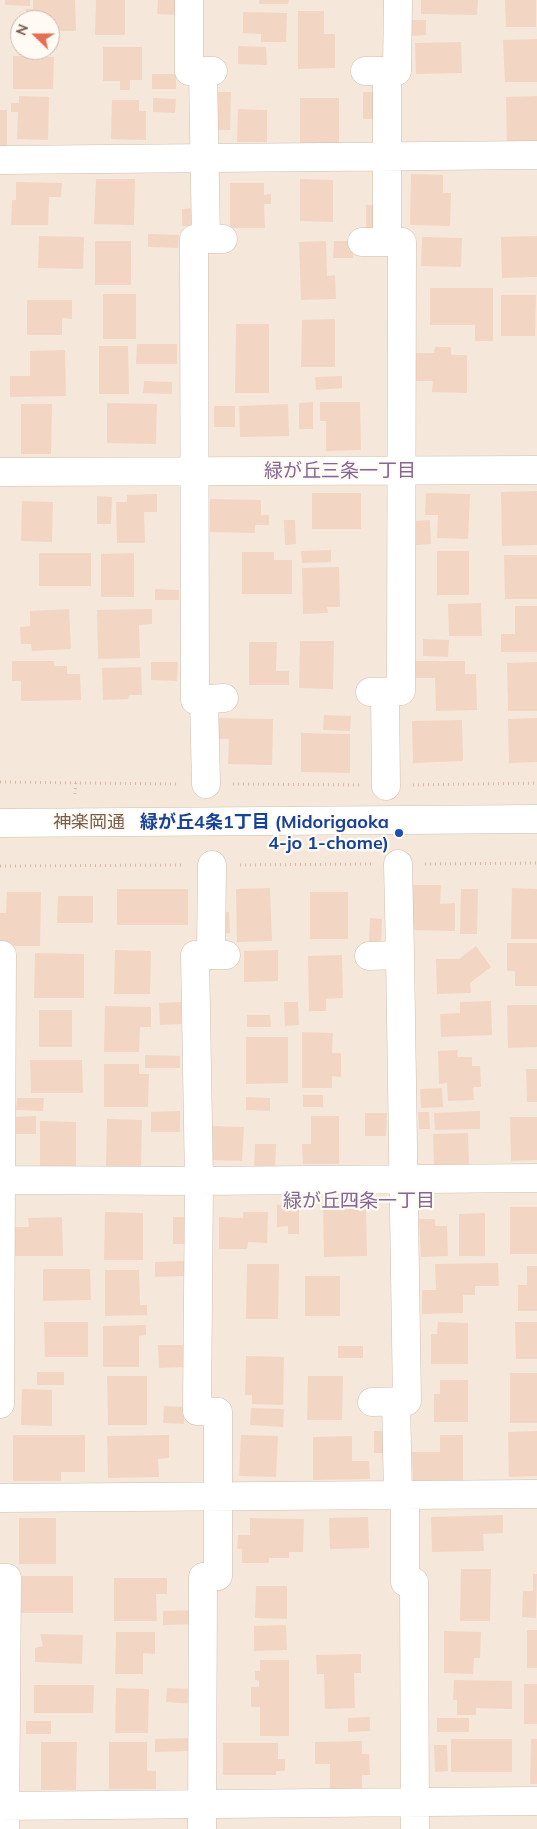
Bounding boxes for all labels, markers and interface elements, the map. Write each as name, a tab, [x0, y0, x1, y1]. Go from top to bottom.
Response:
north arrow	[10, 10, 60, 60]
text: N	[12, 21, 32, 38]
district label: 緑が丘三条一丁目	[264, 460, 416, 482]
street label: 神楽岡通	[53, 812, 125, 834]
place label: 緑が丘4条1丁目 (Midorigaoka 4-jo 1-chome)	[140, 812, 389, 854]
marker: 緑が丘4条1丁目 (Midorigaoka 4-jo 1-chome)	[393, 827, 405, 839]
district label: 緑が丘四条一丁目	[283, 1190, 435, 1212]

